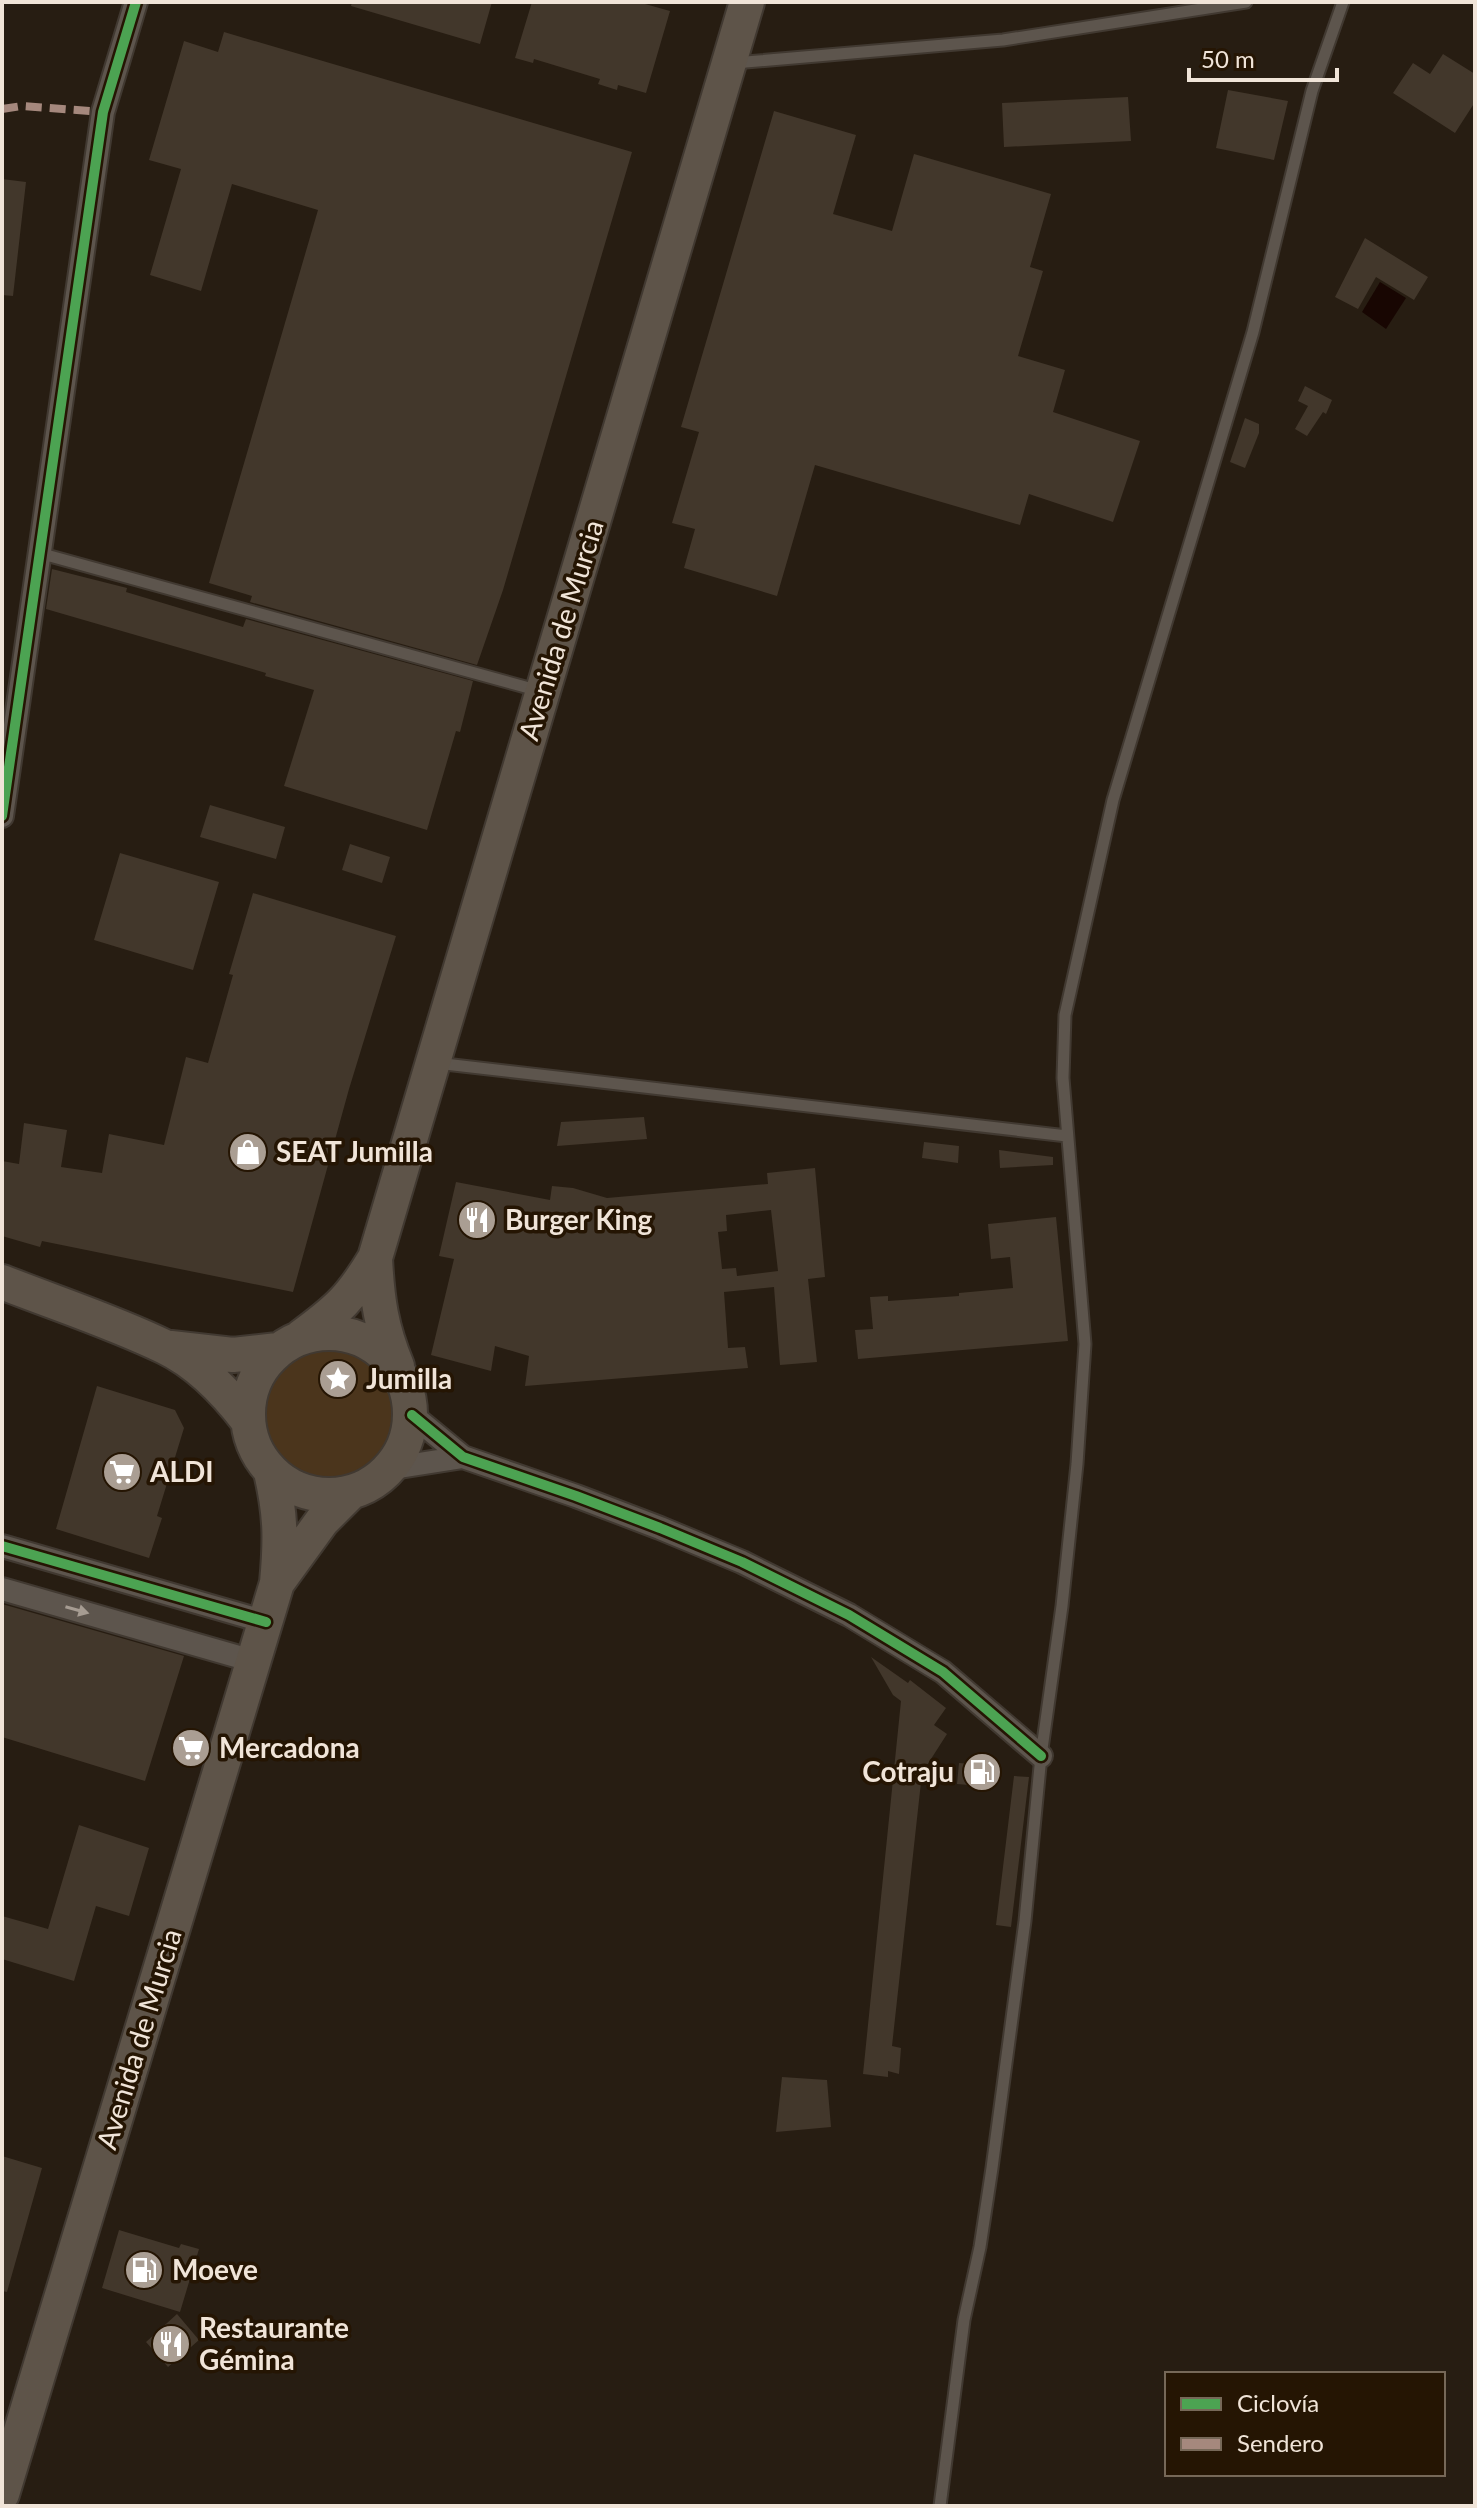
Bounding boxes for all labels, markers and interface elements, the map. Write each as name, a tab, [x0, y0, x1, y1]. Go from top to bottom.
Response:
scale bar	[1189, 32, 1337, 82]
text: 50 m	[1201, 44, 1255, 73]
street label: Avenida de Murcia	[510, 516, 610, 744]
shop icon: SEAT Jumilla	[227, 1131, 269, 1173]
place label: SEAT Jumilla	[276, 1134, 433, 1168]
restaurant icon: Burger King	[456, 1199, 498, 1241]
place label: Burger King	[505, 1202, 653, 1236]
place icon: Jumilla	[317, 1358, 359, 1400]
place label: Jumilla	[366, 1361, 452, 1395]
supermarket icon: ALDI	[101, 1451, 143, 1493]
place label: ALDI	[149, 1454, 214, 1488]
one-way arrow	[65, 1604, 89, 1617]
supermarket icon: Mercadona	[170, 1727, 212, 1769]
place label: Mercadona	[219, 1730, 360, 1764]
fuel station icon: Cotraju	[961, 1751, 1003, 1793]
place label: Cotraju	[862, 1754, 954, 1788]
street label: Avenida de Murcia	[88, 1925, 188, 2153]
fuel station icon: Moeve	[123, 2249, 165, 2291]
place label: Moeve	[172, 2252, 258, 2286]
place label: Restaurante Gémina	[199, 2310, 349, 2376]
restaurant icon: Restaurante Gémina	[150, 2323, 192, 2365]
legend	[1165, 2372, 1445, 2476]
text: Ciclovía	[1237, 2388, 1319, 2417]
text: Sendero	[1237, 2428, 1324, 2457]

